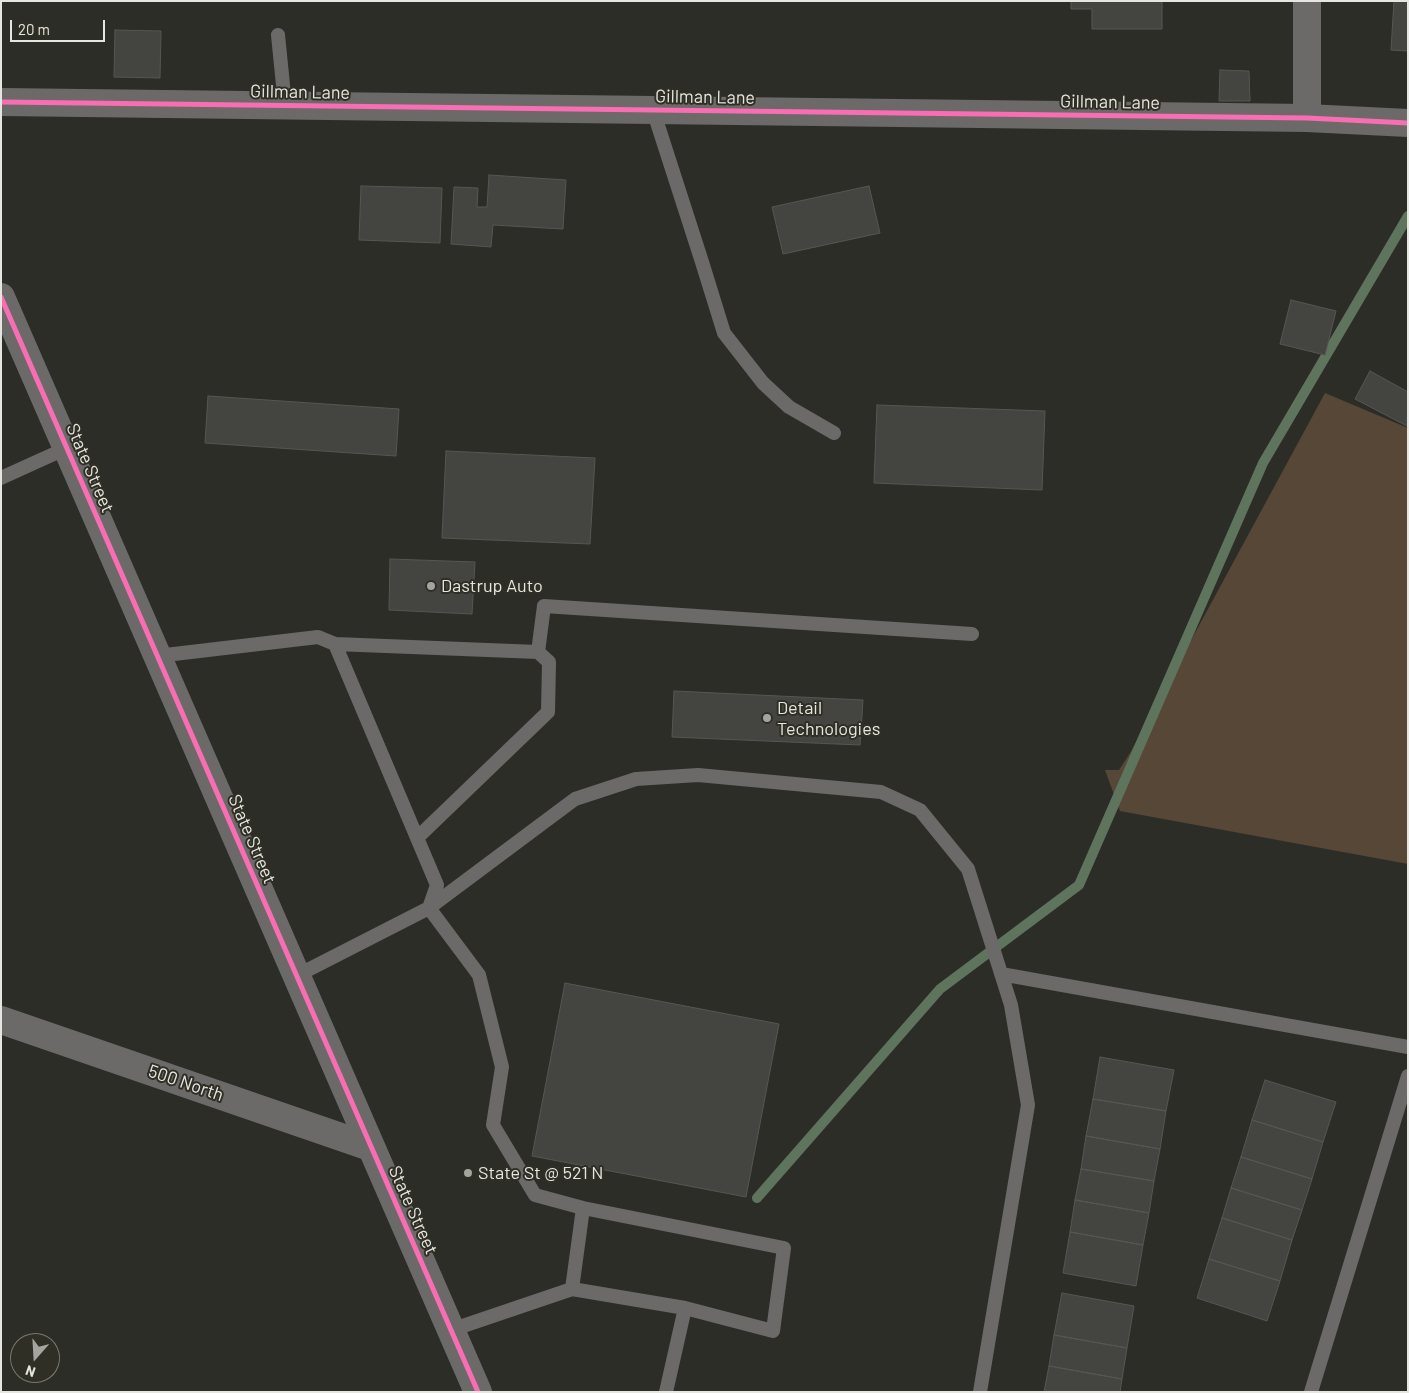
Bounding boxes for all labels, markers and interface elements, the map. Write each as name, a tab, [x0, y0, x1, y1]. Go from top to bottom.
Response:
scale bar	[12, 10, 108, 42]
text: 20 m	[18, 20, 50, 38]
street label: Gillman Lane	[250, 80, 350, 104]
street label: Gillman Lane	[655, 85, 755, 109]
street label: Gillman Lane	[1060, 90, 1160, 114]
street label: State Street	[62, 420, 118, 516]
place label: Dastrup Auto	[441, 575, 543, 597]
marker: Dastrup Auto	[425, 580, 437, 592]
place label: Detail Technologies	[777, 697, 880, 740]
marker: Detail Technologies	[761, 712, 773, 724]
street label: State Street	[224, 791, 280, 887]
street label: 500 North	[146, 1060, 226, 1106]
street label: State Street	[384, 1162, 442, 1258]
place label: State St @ 521 N	[478, 1162, 604, 1184]
marker: State St @ 521 N	[462, 1167, 474, 1179]
north arrow	[10, 1333, 60, 1383]
text: N	[23, 1362, 37, 1381]

